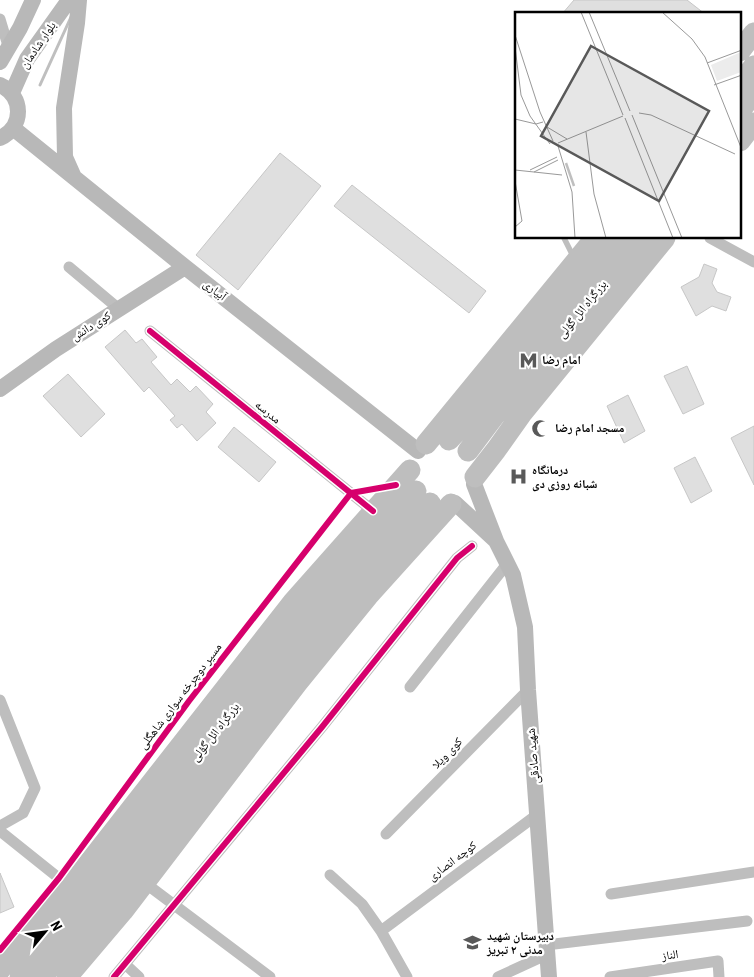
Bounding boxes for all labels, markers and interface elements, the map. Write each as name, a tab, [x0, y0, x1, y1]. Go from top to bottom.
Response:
inset map	[515, 12, 742, 239]
street label: بلوار شادمان	[17, 19, 59, 71]
street label: آبیاری	[200, 277, 230, 304]
street label: بزرگراه ائل گؤلی	[554, 277, 610, 341]
street label: کوی دانش	[69, 308, 113, 344]
metro station icon: امام رضا	[518, 350, 538, 370]
place label: امام رضا	[542, 353, 581, 368]
street label: مدرسه	[252, 397, 284, 427]
mosque icon: مسجد امام رضا	[531, 418, 551, 438]
place label: مسجد امام رضا	[555, 421, 625, 436]
place label: درمانگاه شبانه روزی دی	[532, 463, 597, 492]
hospital icon: درمانگاه شبانه روزی دی	[508, 467, 528, 487]
street label: مسیر دوچرخه سواری شاهگلی	[136, 640, 225, 752]
street label: بزرگراه ائل گؤلی	[188, 700, 243, 764]
street label: شهید صادقی	[524, 727, 543, 784]
street label: کوی ویلا	[429, 735, 465, 772]
street label: کوچه انصاری	[425, 838, 479, 884]
north arrow	[20, 907, 70, 957]
text: N	[47, 918, 65, 933]
place label: دبیرستان شهید مدنی ۲ تبریز	[486, 929, 554, 958]
school or university icon: دبیرستان شهید مدنی ۲ تبریز	[463, 933, 483, 953]
street label: الناز	[660, 947, 679, 963]

